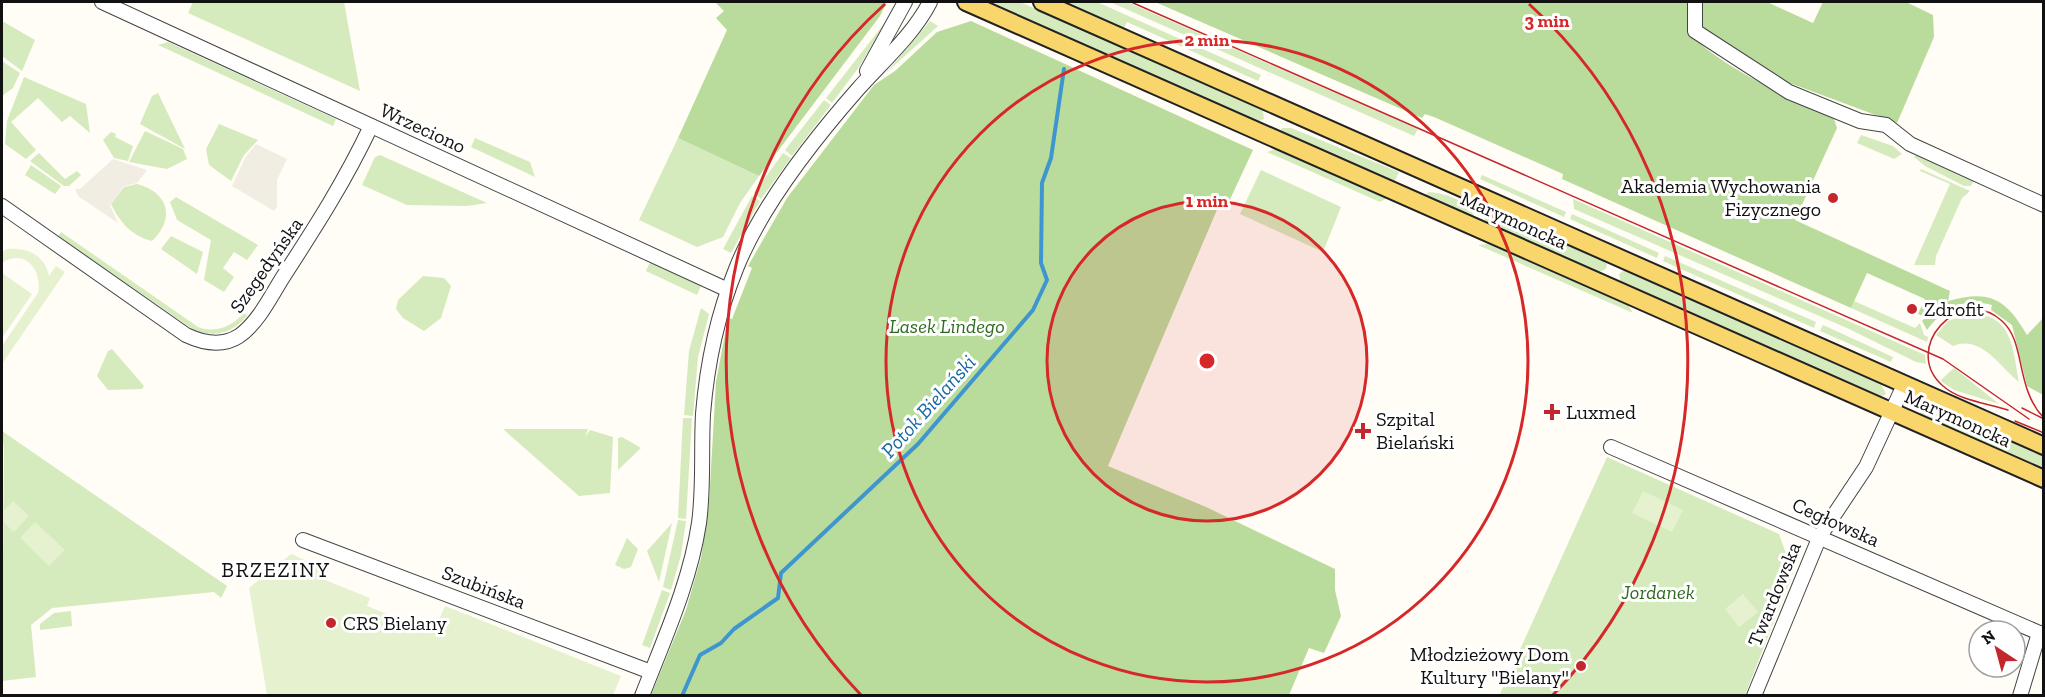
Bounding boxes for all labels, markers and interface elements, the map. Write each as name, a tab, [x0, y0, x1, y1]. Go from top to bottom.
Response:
text: 3 min	[1525, 10, 1570, 32]
text: 2 min	[1185, 29, 1230, 51]
street label: Wrzeciono	[376, 98, 470, 158]
place label: Akademia Wychowania Fizycznego	[1621, 174, 1821, 221]
street label: Marymoncka	[1457, 186, 1571, 254]
text: 1 min	[1186, 190, 1229, 212]
marker: Akademia Wychowania Fizycznego	[1826, 191, 1840, 205]
street label: Szegedyńska	[224, 212, 308, 317]
place label: Zdrofit	[1924, 297, 1985, 321]
marker: Zdrofit	[1905, 302, 1919, 316]
park label: Lasek Lindego	[889, 314, 1005, 338]
water label: Potok Bielański	[875, 350, 981, 462]
centre of rings	[1197, 351, 1217, 371]
street label: Marymoncka	[1901, 384, 2015, 452]
place label: Luxmed	[1566, 400, 1636, 424]
marker: Luxmed	[1543, 403, 1561, 421]
place label: Szpital Bielański	[1376, 407, 1455, 454]
marker: Szpital Bielański	[1354, 422, 1372, 440]
street label: Cegłowska	[1789, 492, 1884, 552]
street label: Twardowska	[1742, 538, 1806, 650]
district label: BRZEZINY	[221, 557, 331, 582]
street label: Szubińska	[439, 560, 529, 614]
park label: Jordanek	[1620, 580, 1695, 604]
place label: CRS Bielany	[343, 611, 448, 635]
marker: CRS Bielany	[324, 616, 338, 630]
north arrow	[1967, 619, 2027, 679]
text: N	[1978, 626, 1999, 649]
place label: Młodzieżowy Dom Kultury "Bielany"	[1410, 642, 1570, 689]
marker: Młodzieżowy Dom Kultury "Bielany"	[1574, 659, 1588, 673]

